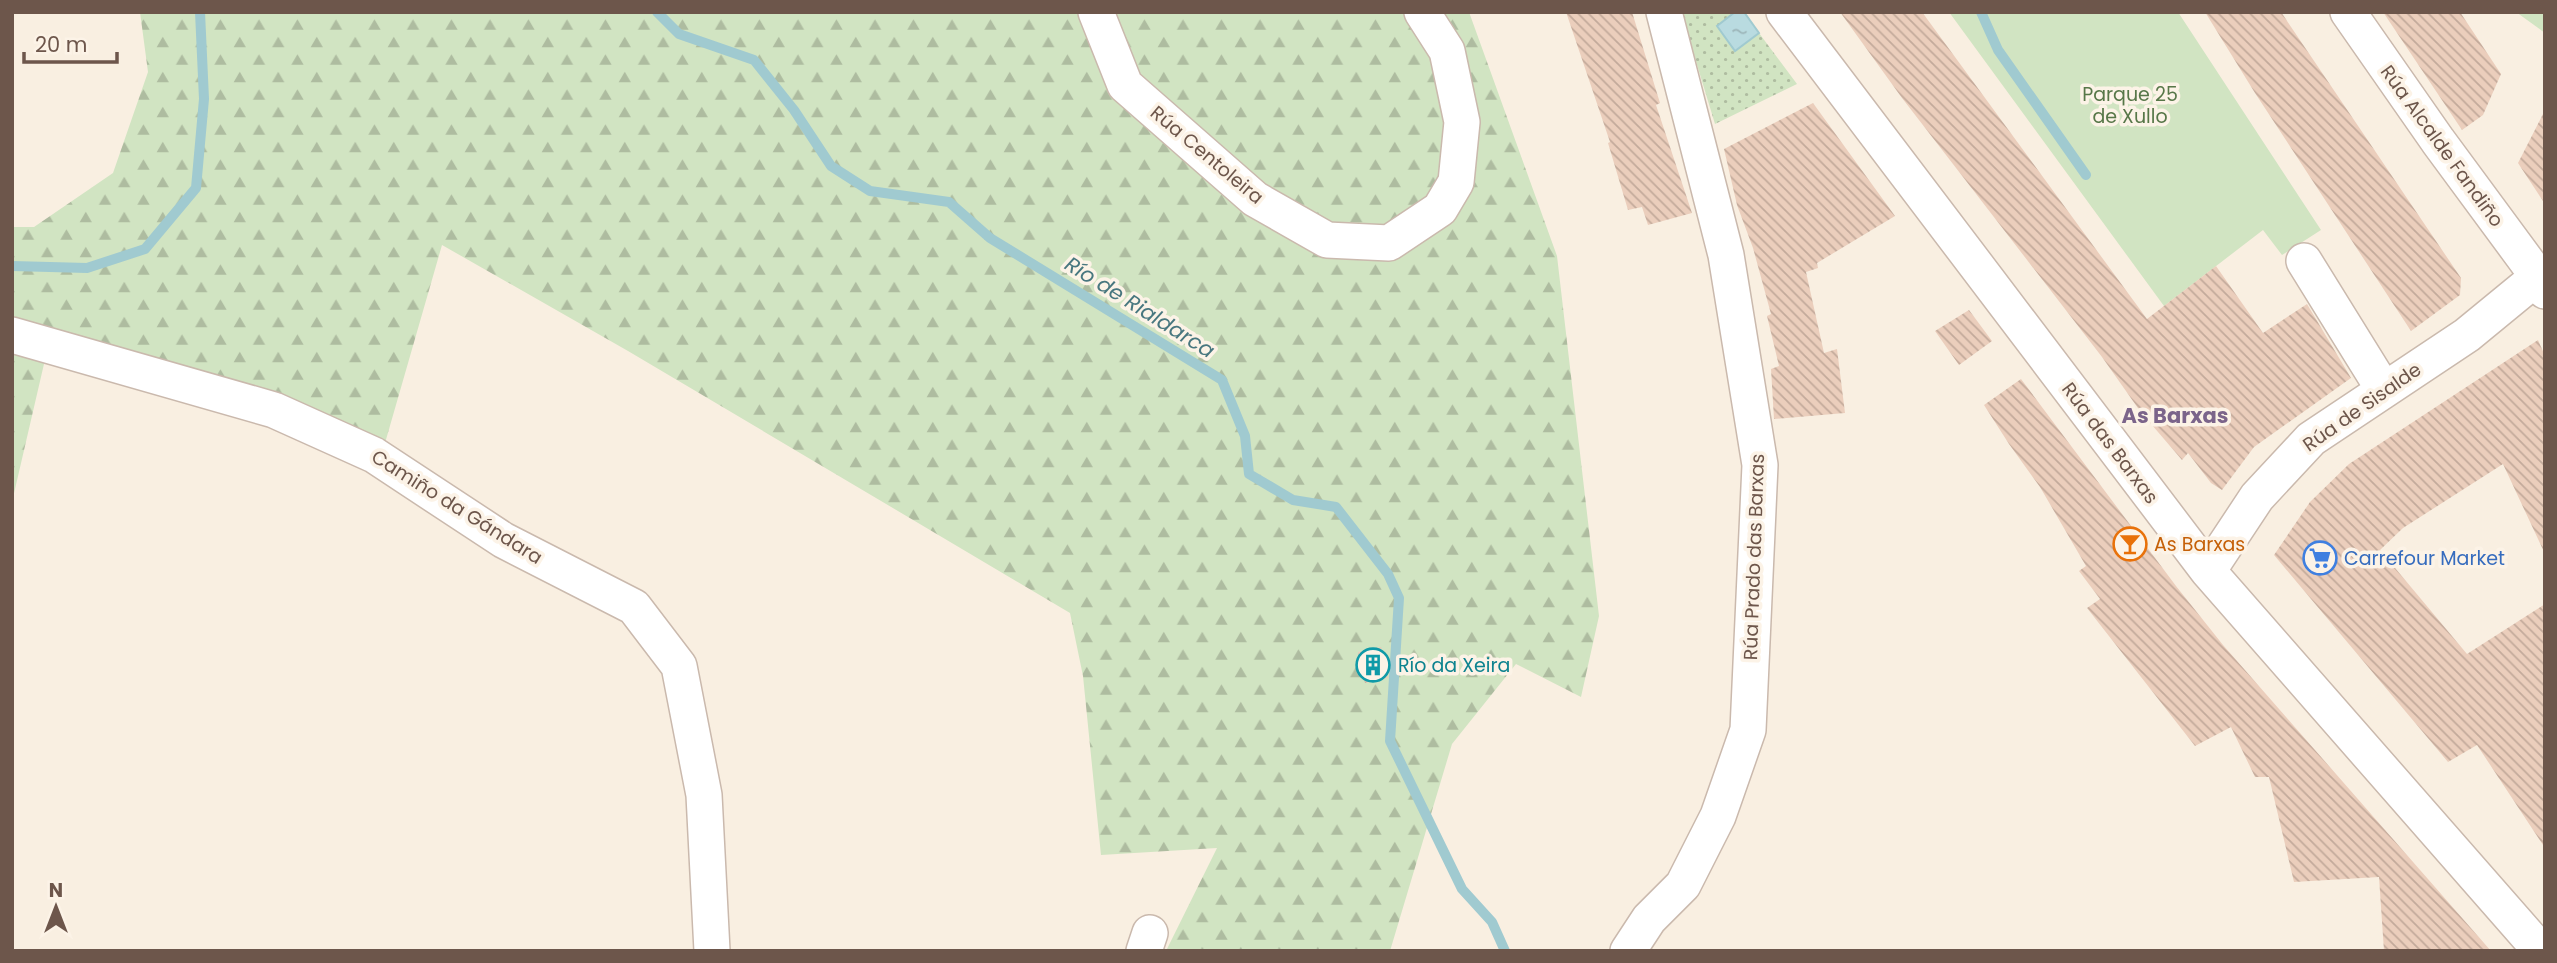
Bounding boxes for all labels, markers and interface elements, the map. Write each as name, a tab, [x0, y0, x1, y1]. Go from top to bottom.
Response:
scale bar	[24, 21, 117, 65]
text: 20 m	[35, 30, 88, 59]
street label: Rúa Alcalde Fandiño	[2374, 59, 2510, 233]
park label: Parque 25 de Xullo	[2082, 81, 2178, 130]
street label: Rúa Centoleira	[1145, 100, 1269, 210]
water label: Río de Rialdarca	[1060, 249, 1220, 365]
street label: Rúa de Sisalde	[2297, 356, 2427, 458]
street label: Rúa das Barxas	[2055, 377, 2165, 509]
district label: As Barxas	[2121, 401, 2229, 430]
street label: Camiño da Gándara	[366, 443, 548, 571]
street label: Rúa Prado das Barxas	[1737, 453, 1771, 661]
bar icon: As Barxas	[2111, 525, 2149, 563]
place label: As Barxas	[2154, 531, 2245, 558]
supermarket icon: Carrefour Market	[2301, 539, 2339, 577]
place label: Carrefour Market	[2344, 545, 2505, 572]
building icon: Río da Xeira	[1354, 646, 1392, 684]
place label: Río da Xeira	[1398, 652, 1510, 679]
north arrow	[21, 872, 91, 942]
text: N	[49, 877, 63, 904]

